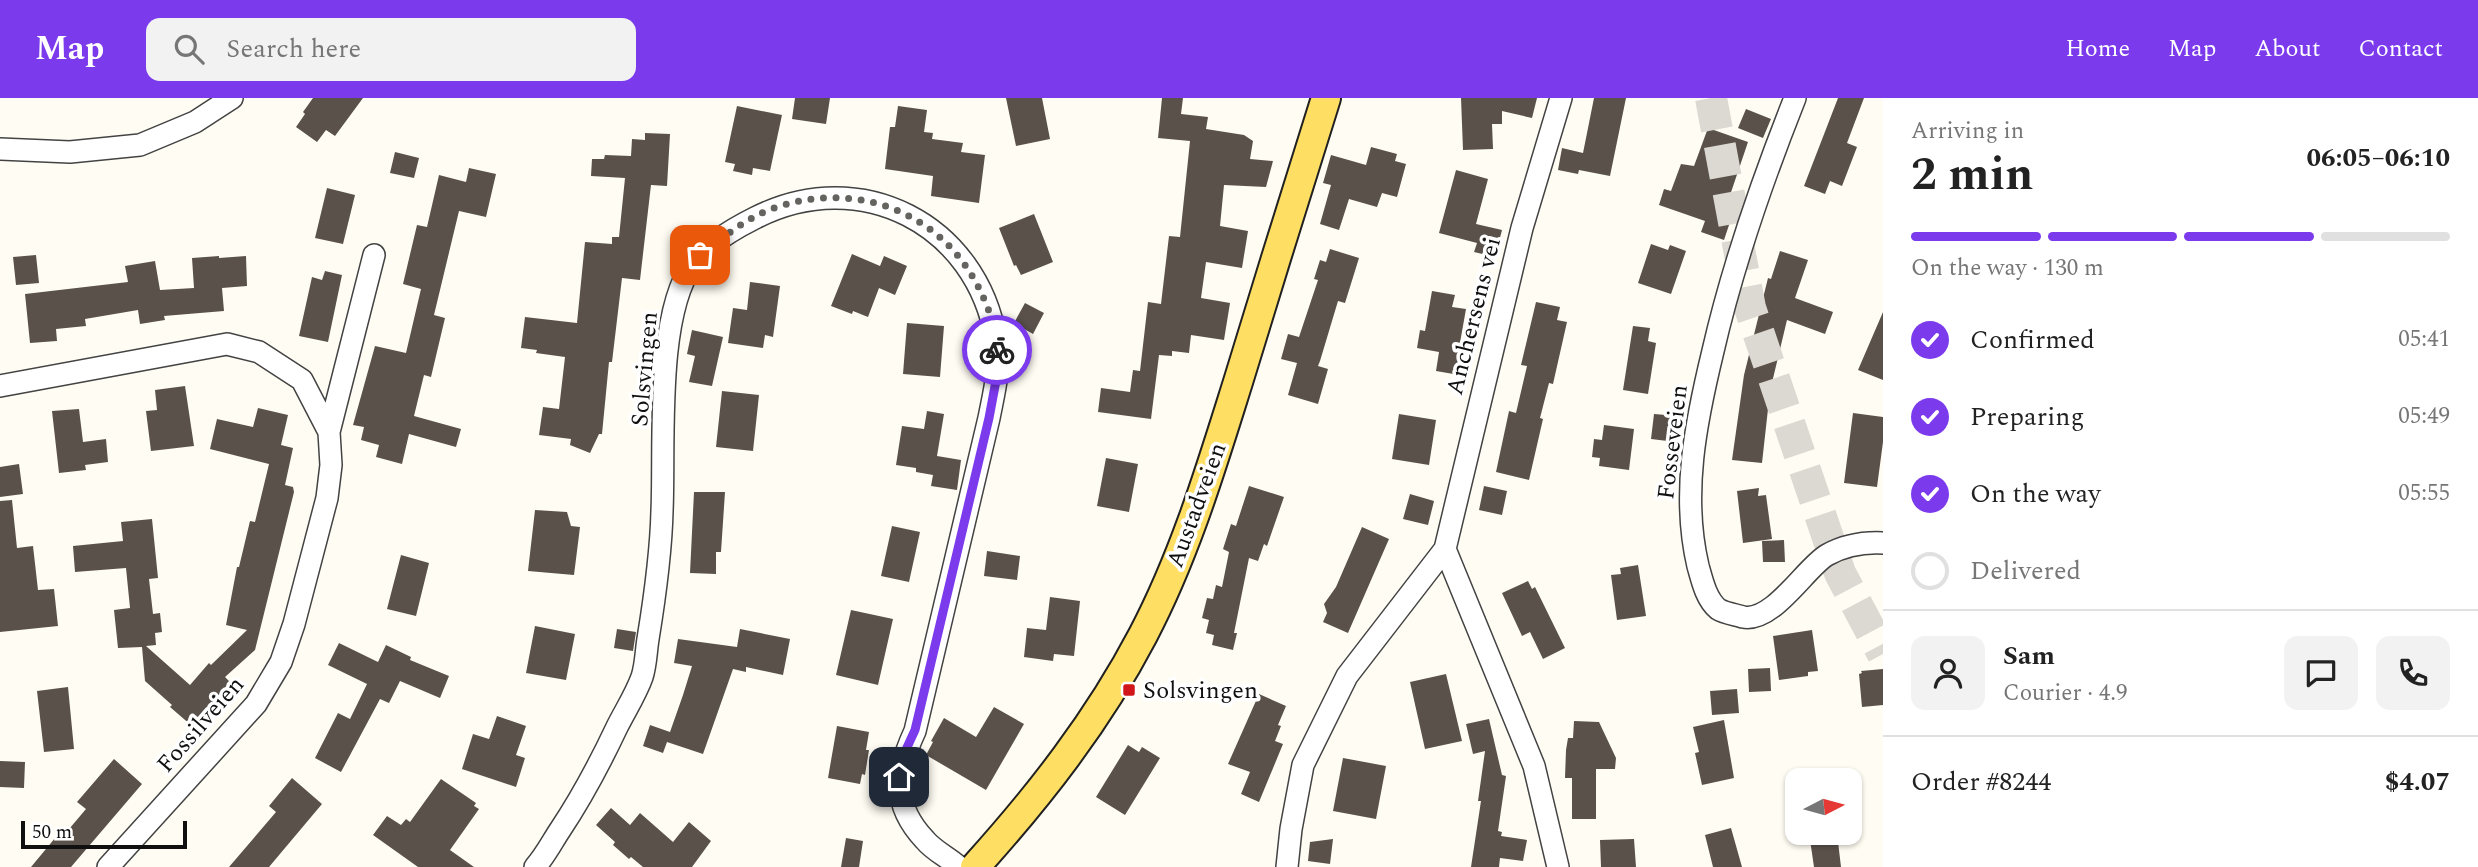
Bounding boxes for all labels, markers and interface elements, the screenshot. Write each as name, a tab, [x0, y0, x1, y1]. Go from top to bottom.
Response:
search box	[146, 18, 636, 81]
text: Map	[35, 24, 104, 74]
text: Search here	[226, 29, 361, 69]
icon: search	[170, 30, 208, 68]
text: Home	[2065, 31, 2130, 67]
text: Map	[2168, 31, 2216, 67]
text: About	[2254, 31, 2320, 67]
text: Contact	[2358, 31, 2443, 67]
text: Arriving in	[1911, 114, 2024, 149]
text: 06:05–06:10	[2306, 138, 2450, 178]
text: 2 min	[1911, 140, 2033, 210]
pin	[670, 225, 730, 285]
street label: Anchersens vei	[1437, 234, 1511, 399]
icon: bag	[681, 236, 719, 274]
text: On the way · 130 m	[1911, 251, 2104, 286]
street label: Solsvingen	[622, 310, 668, 428]
courier	[962, 315, 1032, 385]
text: Confirmed	[1970, 320, 2095, 360]
icon: check	[1911, 321, 1949, 359]
text: 05:41	[2398, 322, 2450, 357]
icon: bike	[978, 331, 1016, 369]
street label: Fosseveien	[1648, 383, 1698, 502]
text: Preparing	[1970, 397, 2084, 437]
icon: check	[1911, 398, 1949, 436]
text: 05:49	[2398, 399, 2450, 434]
street label: Austadveien	[1158, 438, 1236, 573]
text: On the way	[1970, 474, 2101, 514]
icon: check	[1911, 475, 1949, 513]
text: 05:55	[2398, 476, 2450, 511]
text: Delivered	[1970, 551, 2081, 591]
button: person	[1911, 636, 1985, 710]
text: Sam	[2003, 636, 2055, 676]
button: chat	[2284, 636, 2358, 710]
button: phone	[2376, 636, 2450, 710]
street label: Fossilveien	[148, 668, 253, 781]
place label: Solsvingen	[1143, 673, 1258, 709]
text: Courier · 4.9	[2003, 676, 2128, 711]
marker: Solsvingen	[1121, 682, 1137, 698]
pin	[869, 747, 929, 807]
icon: home	[880, 758, 918, 796]
text: Order #8244	[1911, 762, 2051, 802]
text: $4.07	[2385, 762, 2450, 802]
north arrow	[1785, 768, 1862, 845]
map controls	[1785, 768, 1862, 845]
scale bar	[21, 818, 187, 850]
text: 50 m	[32, 818, 72, 847]

